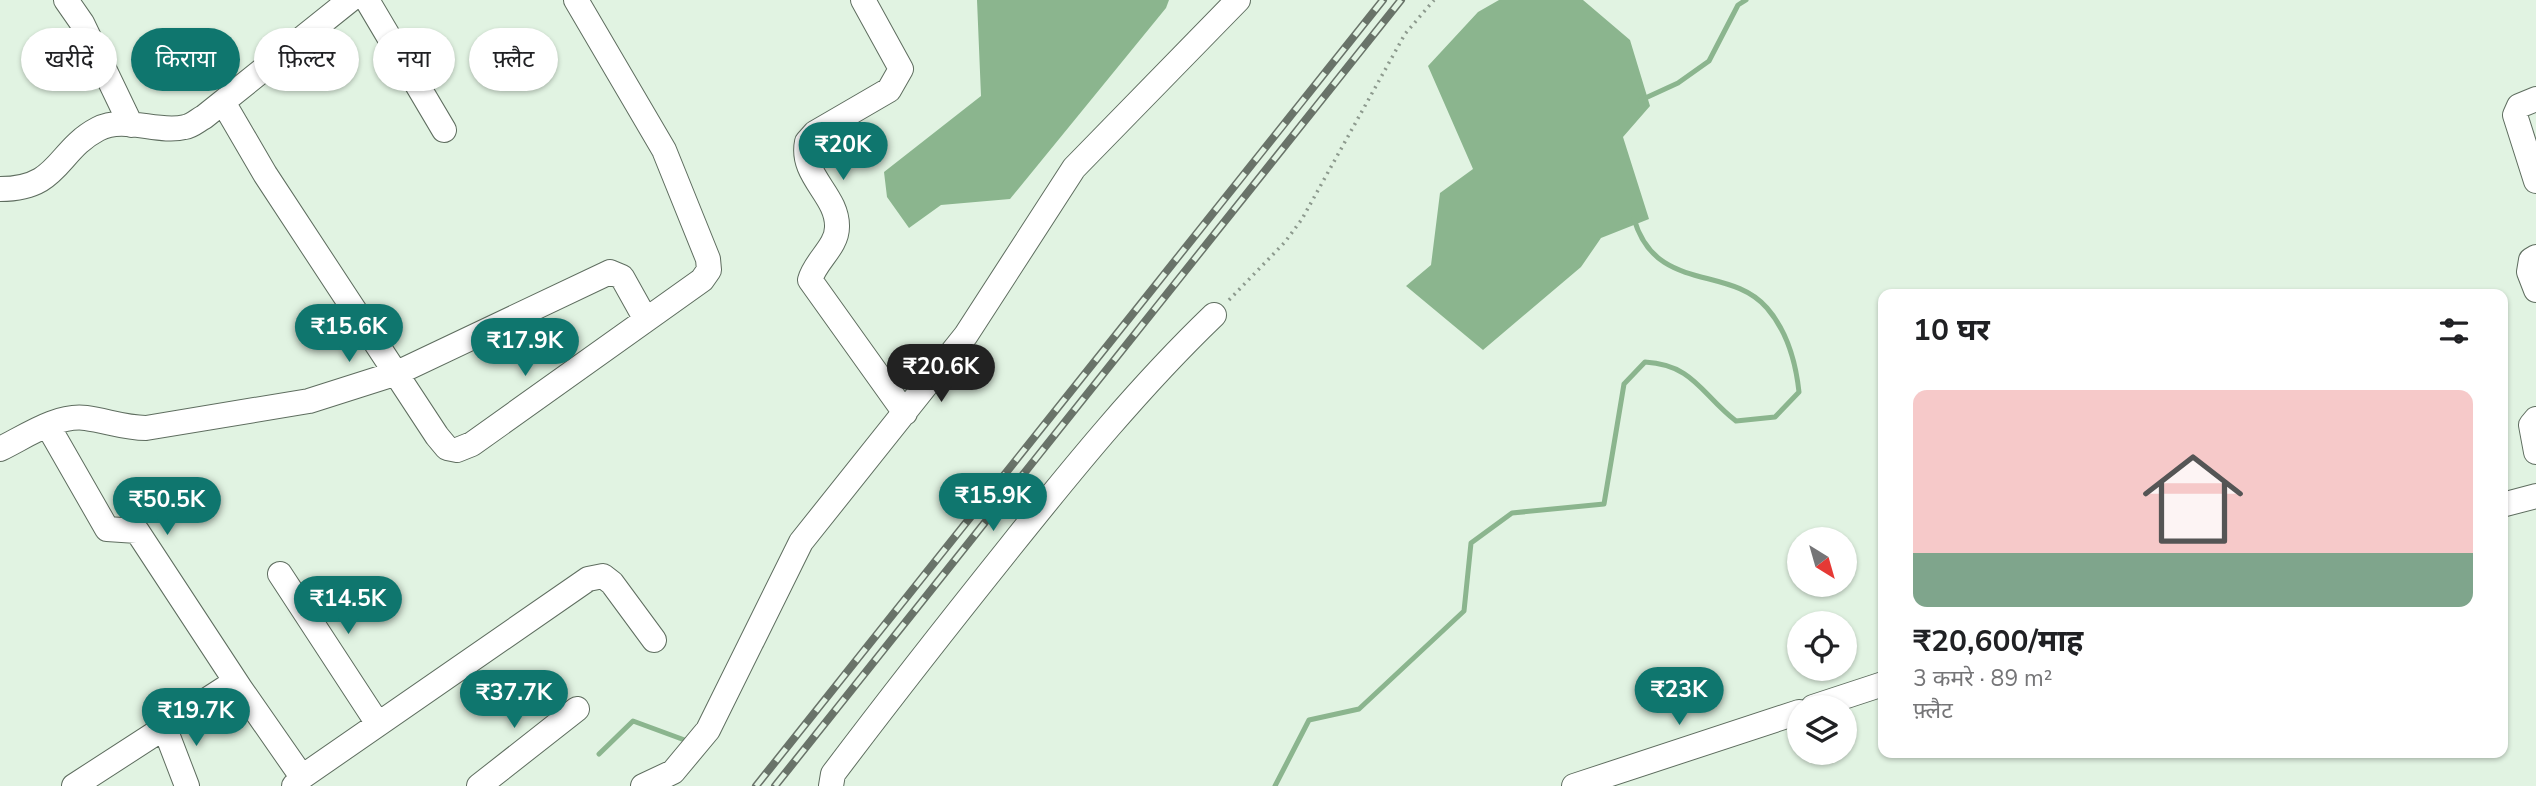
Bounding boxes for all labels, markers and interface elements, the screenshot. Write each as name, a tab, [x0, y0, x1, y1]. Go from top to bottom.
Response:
chip: खरीदें	[21, 28, 117, 91]
chip: किराया	[131, 28, 240, 91]
chip: फ़िल्टर	[254, 28, 359, 91]
chip: नया	[373, 28, 455, 91]
chip: फ़्लैट	[469, 28, 558, 91]
pin: ₹20K	[802, 122, 884, 182]
text: ₹20K	[815, 129, 871, 160]
pin: ₹15.6K	[292, 304, 406, 364]
text: 10 घर	[1913, 310, 1990, 351]
text: ₹15.6K	[311, 311, 387, 342]
icon: filters	[2435, 312, 2473, 350]
pin: ₹17.9K	[468, 318, 582, 378]
text: ₹17.9K	[487, 325, 563, 356]
pin: ₹20.6K	[884, 344, 998, 404]
text: ₹20.6K	[903, 351, 979, 382]
icon: home	[2130, 436, 2256, 562]
pin: ₹15.9K	[936, 474, 1050, 533]
pin: ₹50.5K	[110, 477, 224, 537]
text: ₹15.9K	[955, 480, 1031, 511]
text: ₹50.5K	[129, 484, 205, 515]
north arrow	[1787, 527, 1857, 597]
map controls	[1787, 527, 1857, 765]
pin: ₹14.5K	[291, 576, 405, 636]
text: ₹14.5K	[310, 583, 386, 614]
button: locate	[1787, 611, 1857, 681]
text: ₹20,600/माह	[1913, 621, 2083, 662]
text: 3 कमरे · 89 m²	[1913, 663, 2053, 694]
pin: ₹23K	[1638, 668, 1720, 727]
pin: ₹37.7K	[457, 670, 571, 730]
text: ₹23K	[1651, 674, 1707, 705]
text: ₹37.7K	[476, 677, 552, 708]
pin: ₹19.7K	[139, 688, 253, 748]
text: ₹19.7K	[158, 695, 234, 726]
button: layers	[1787, 695, 1857, 765]
text: फ़्लैट	[1913, 695, 1953, 726]

